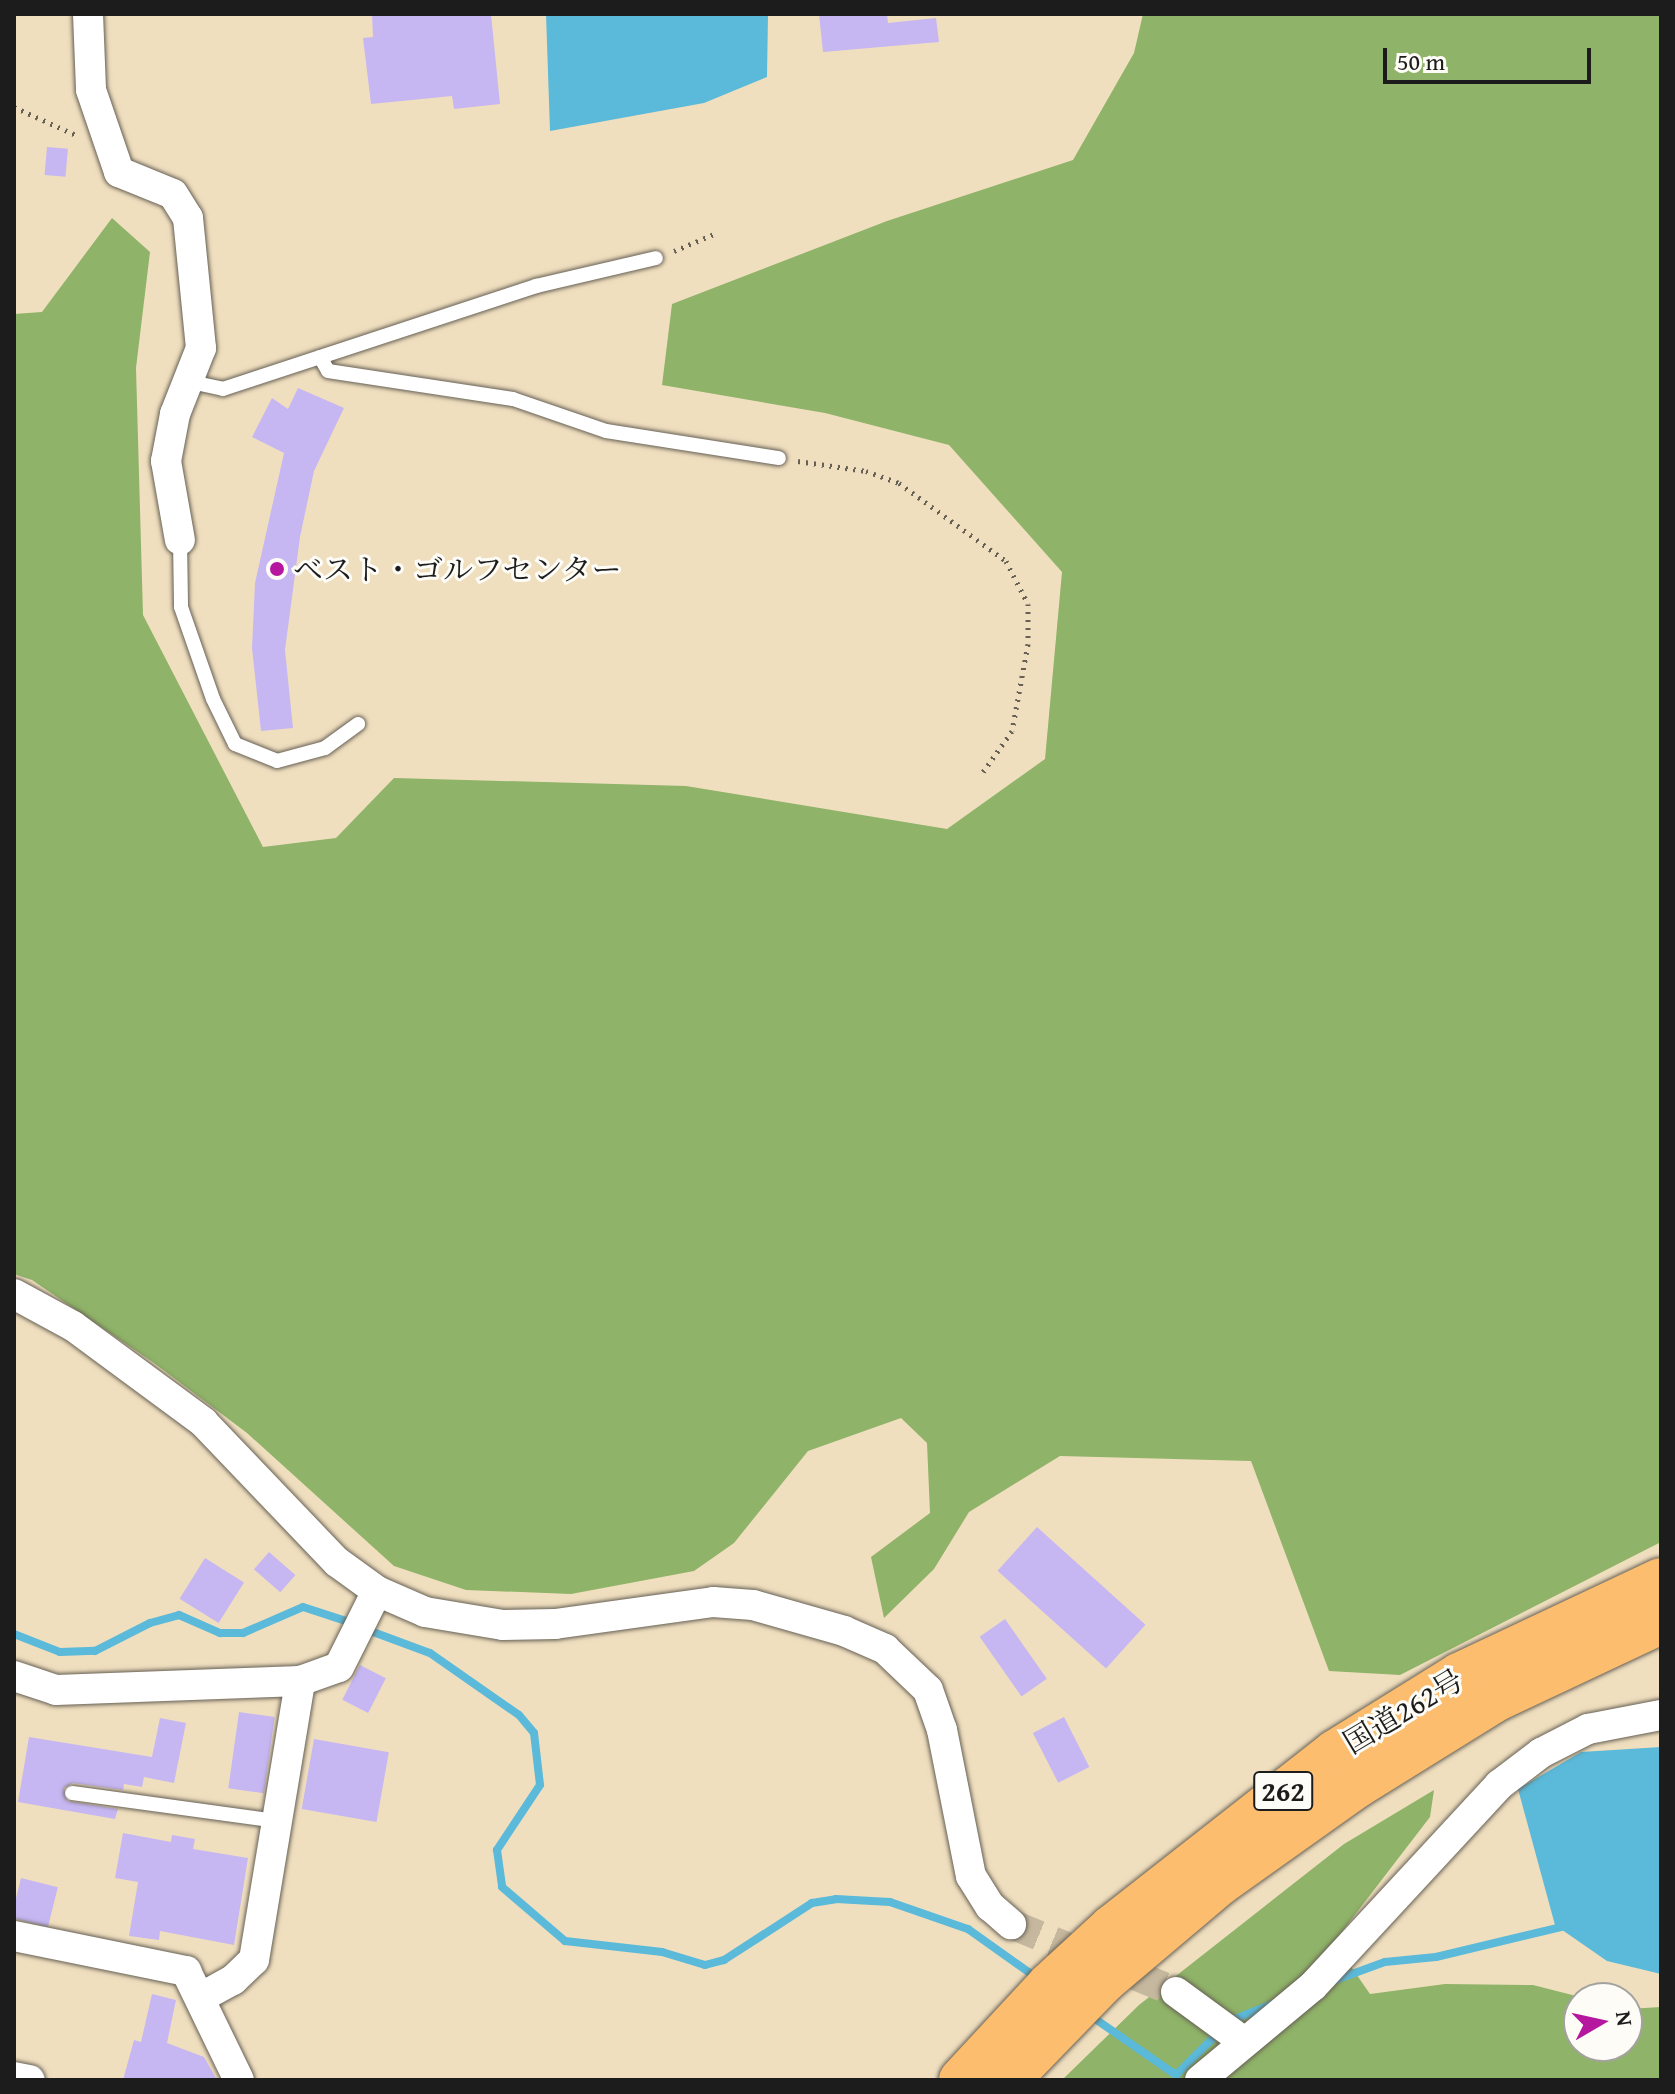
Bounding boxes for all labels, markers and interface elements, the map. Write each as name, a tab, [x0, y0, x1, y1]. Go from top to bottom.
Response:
scale bar	[1387, 32, 1595, 82]
text: 50 m	[1397, 44, 1445, 79]
place label: ベスト・ゴルフセンター	[293, 551, 623, 587]
marker: ベスト・ゴルフセンター	[268, 560, 286, 578]
street label: 国道262号	[1337, 1661, 1469, 1761]
road number: 262	[1253, 1767, 1313, 1815]
north arrow	[1563, 1982, 1643, 2062]
text: N	[1608, 2009, 1642, 2028]

